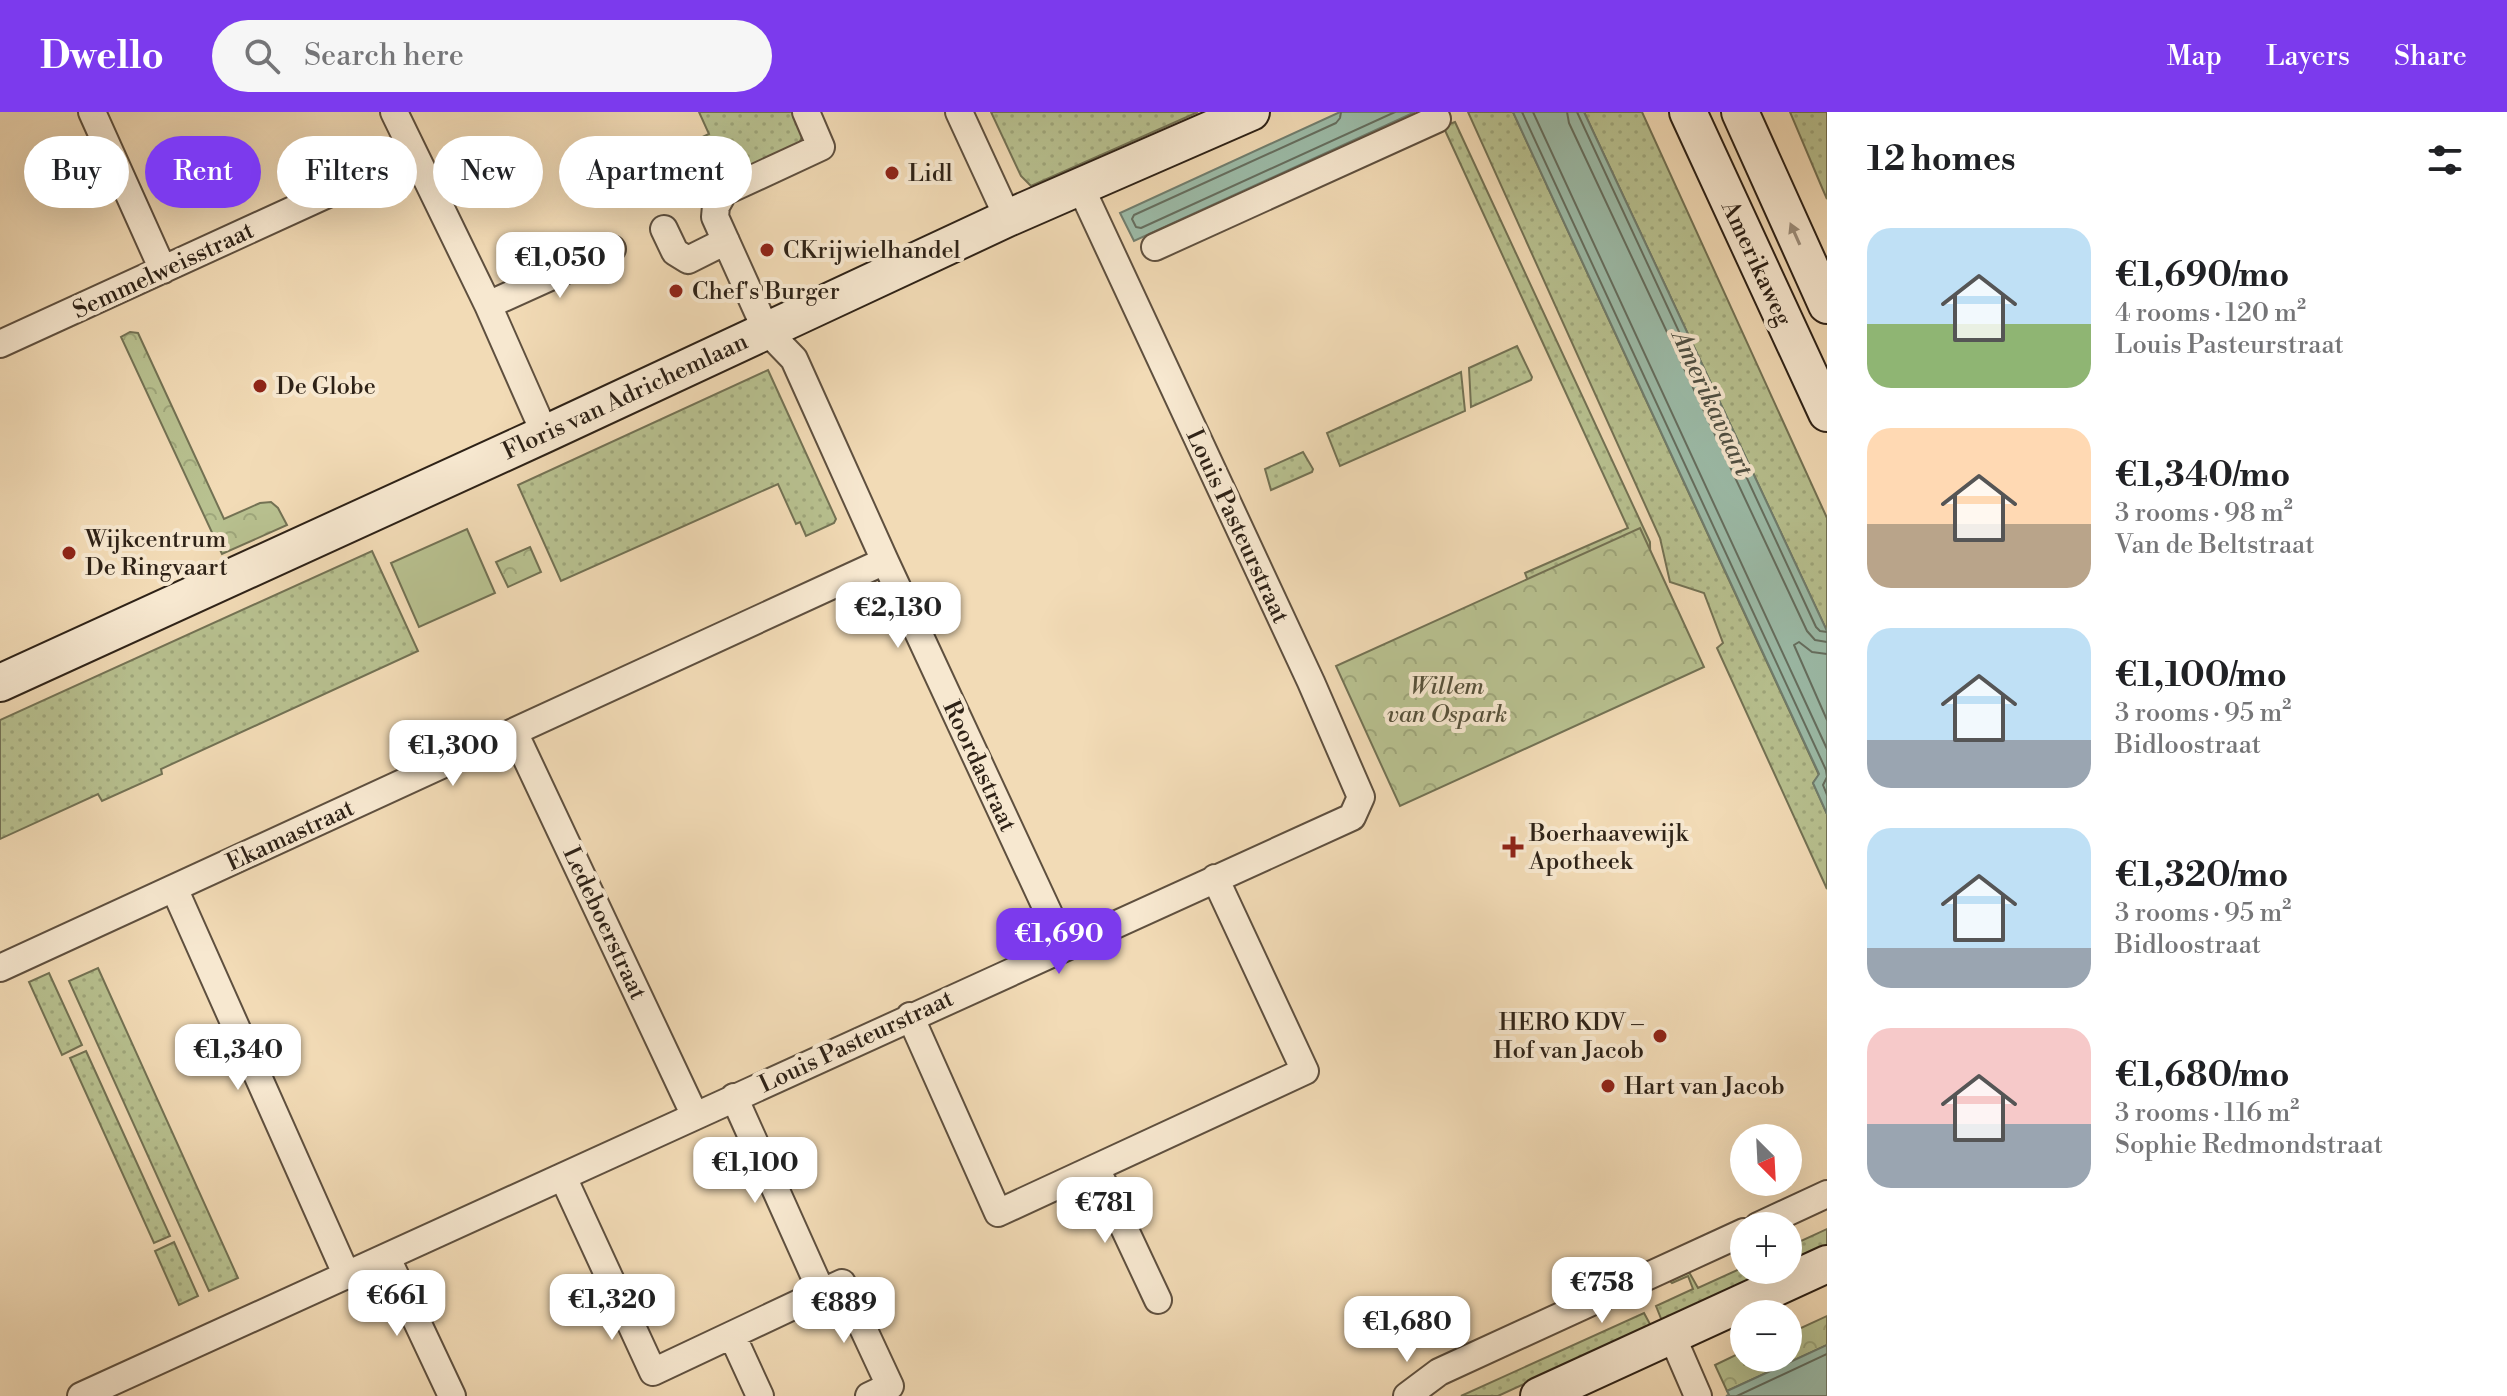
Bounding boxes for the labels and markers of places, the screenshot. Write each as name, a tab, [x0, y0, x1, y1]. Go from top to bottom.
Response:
place label: Lidl	[908, 159, 953, 189]
marker: Lidl	[883, 164, 901, 182]
pin: €1,050	[495, 232, 625, 300]
place label: CKrijwielhandel	[783, 236, 961, 266]
marker: CKrijwielhandel	[758, 241, 776, 259]
place label: Chef's Burger	[692, 277, 840, 307]
marker: Chef's Burger	[667, 282, 685, 300]
place label: De Globe	[276, 372, 376, 402]
marker: De Globe	[251, 377, 269, 395]
place label: Wijkcentrum De Ringvaart	[84, 525, 228, 583]
marker: Wijkcentrum De Ringvaart	[60, 544, 78, 562]
pin: €2,130	[833, 582, 963, 650]
pin: €1,300	[388, 720, 518, 788]
place label: Boerhaavewijk Apotheek	[1528, 819, 1689, 877]
marker: Boerhaavewijk Apotheek	[1504, 838, 1522, 856]
pin: €1,690	[994, 908, 1124, 976]
place label: HERO KDV – Hof van Jacob	[1493, 1008, 1644, 1066]
pin: €1,340	[173, 1024, 303, 1092]
marker: HERO KDV – Hof van Jacob	[1651, 1027, 1669, 1045]
place label: Hart van Jacob	[1624, 1072, 1785, 1102]
marker: Hart van Jacob	[1599, 1077, 1617, 1095]
pin: €1,100	[690, 1137, 820, 1205]
pin: €781	[1058, 1177, 1152, 1245]
pin: €758	[1555, 1257, 1649, 1325]
pin: €661	[350, 1270, 444, 1338]
pin: €1,320	[547, 1274, 677, 1342]
pin: €889	[797, 1277, 891, 1345]
pin: €1,680	[1342, 1296, 1472, 1364]

